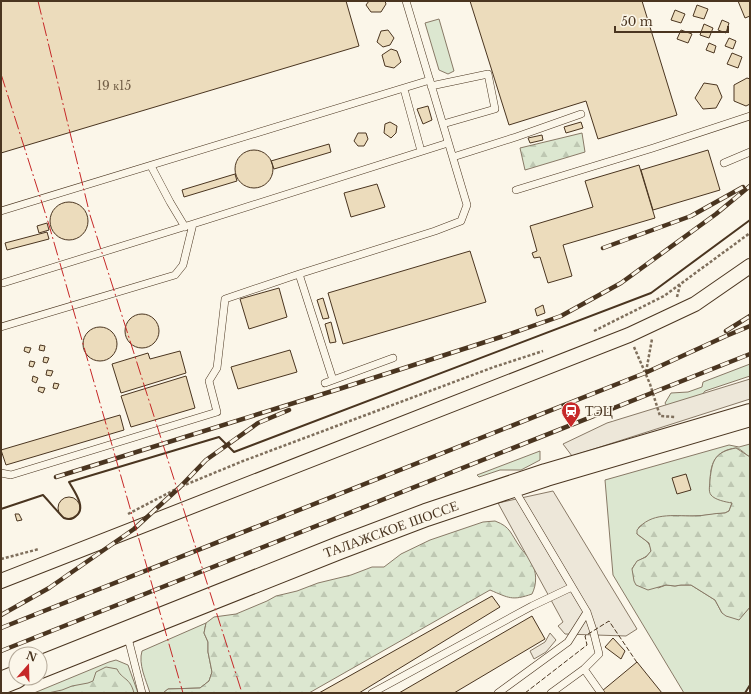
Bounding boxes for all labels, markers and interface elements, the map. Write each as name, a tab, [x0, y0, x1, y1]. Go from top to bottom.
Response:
scale bar	[615, 8, 728, 34]
text: 50 m	[621, 14, 653, 29]
house number: 19 к15	[97, 78, 131, 93]
station icon: ТЭЦ	[560, 400, 582, 428]
place label: ТЭЦ	[585, 402, 613, 420]
street label: ТАЛАЖСКОЕ ШОССЕ	[321, 496, 461, 562]
north arrow	[8, 646, 48, 686]
text: N	[24, 648, 39, 665]

